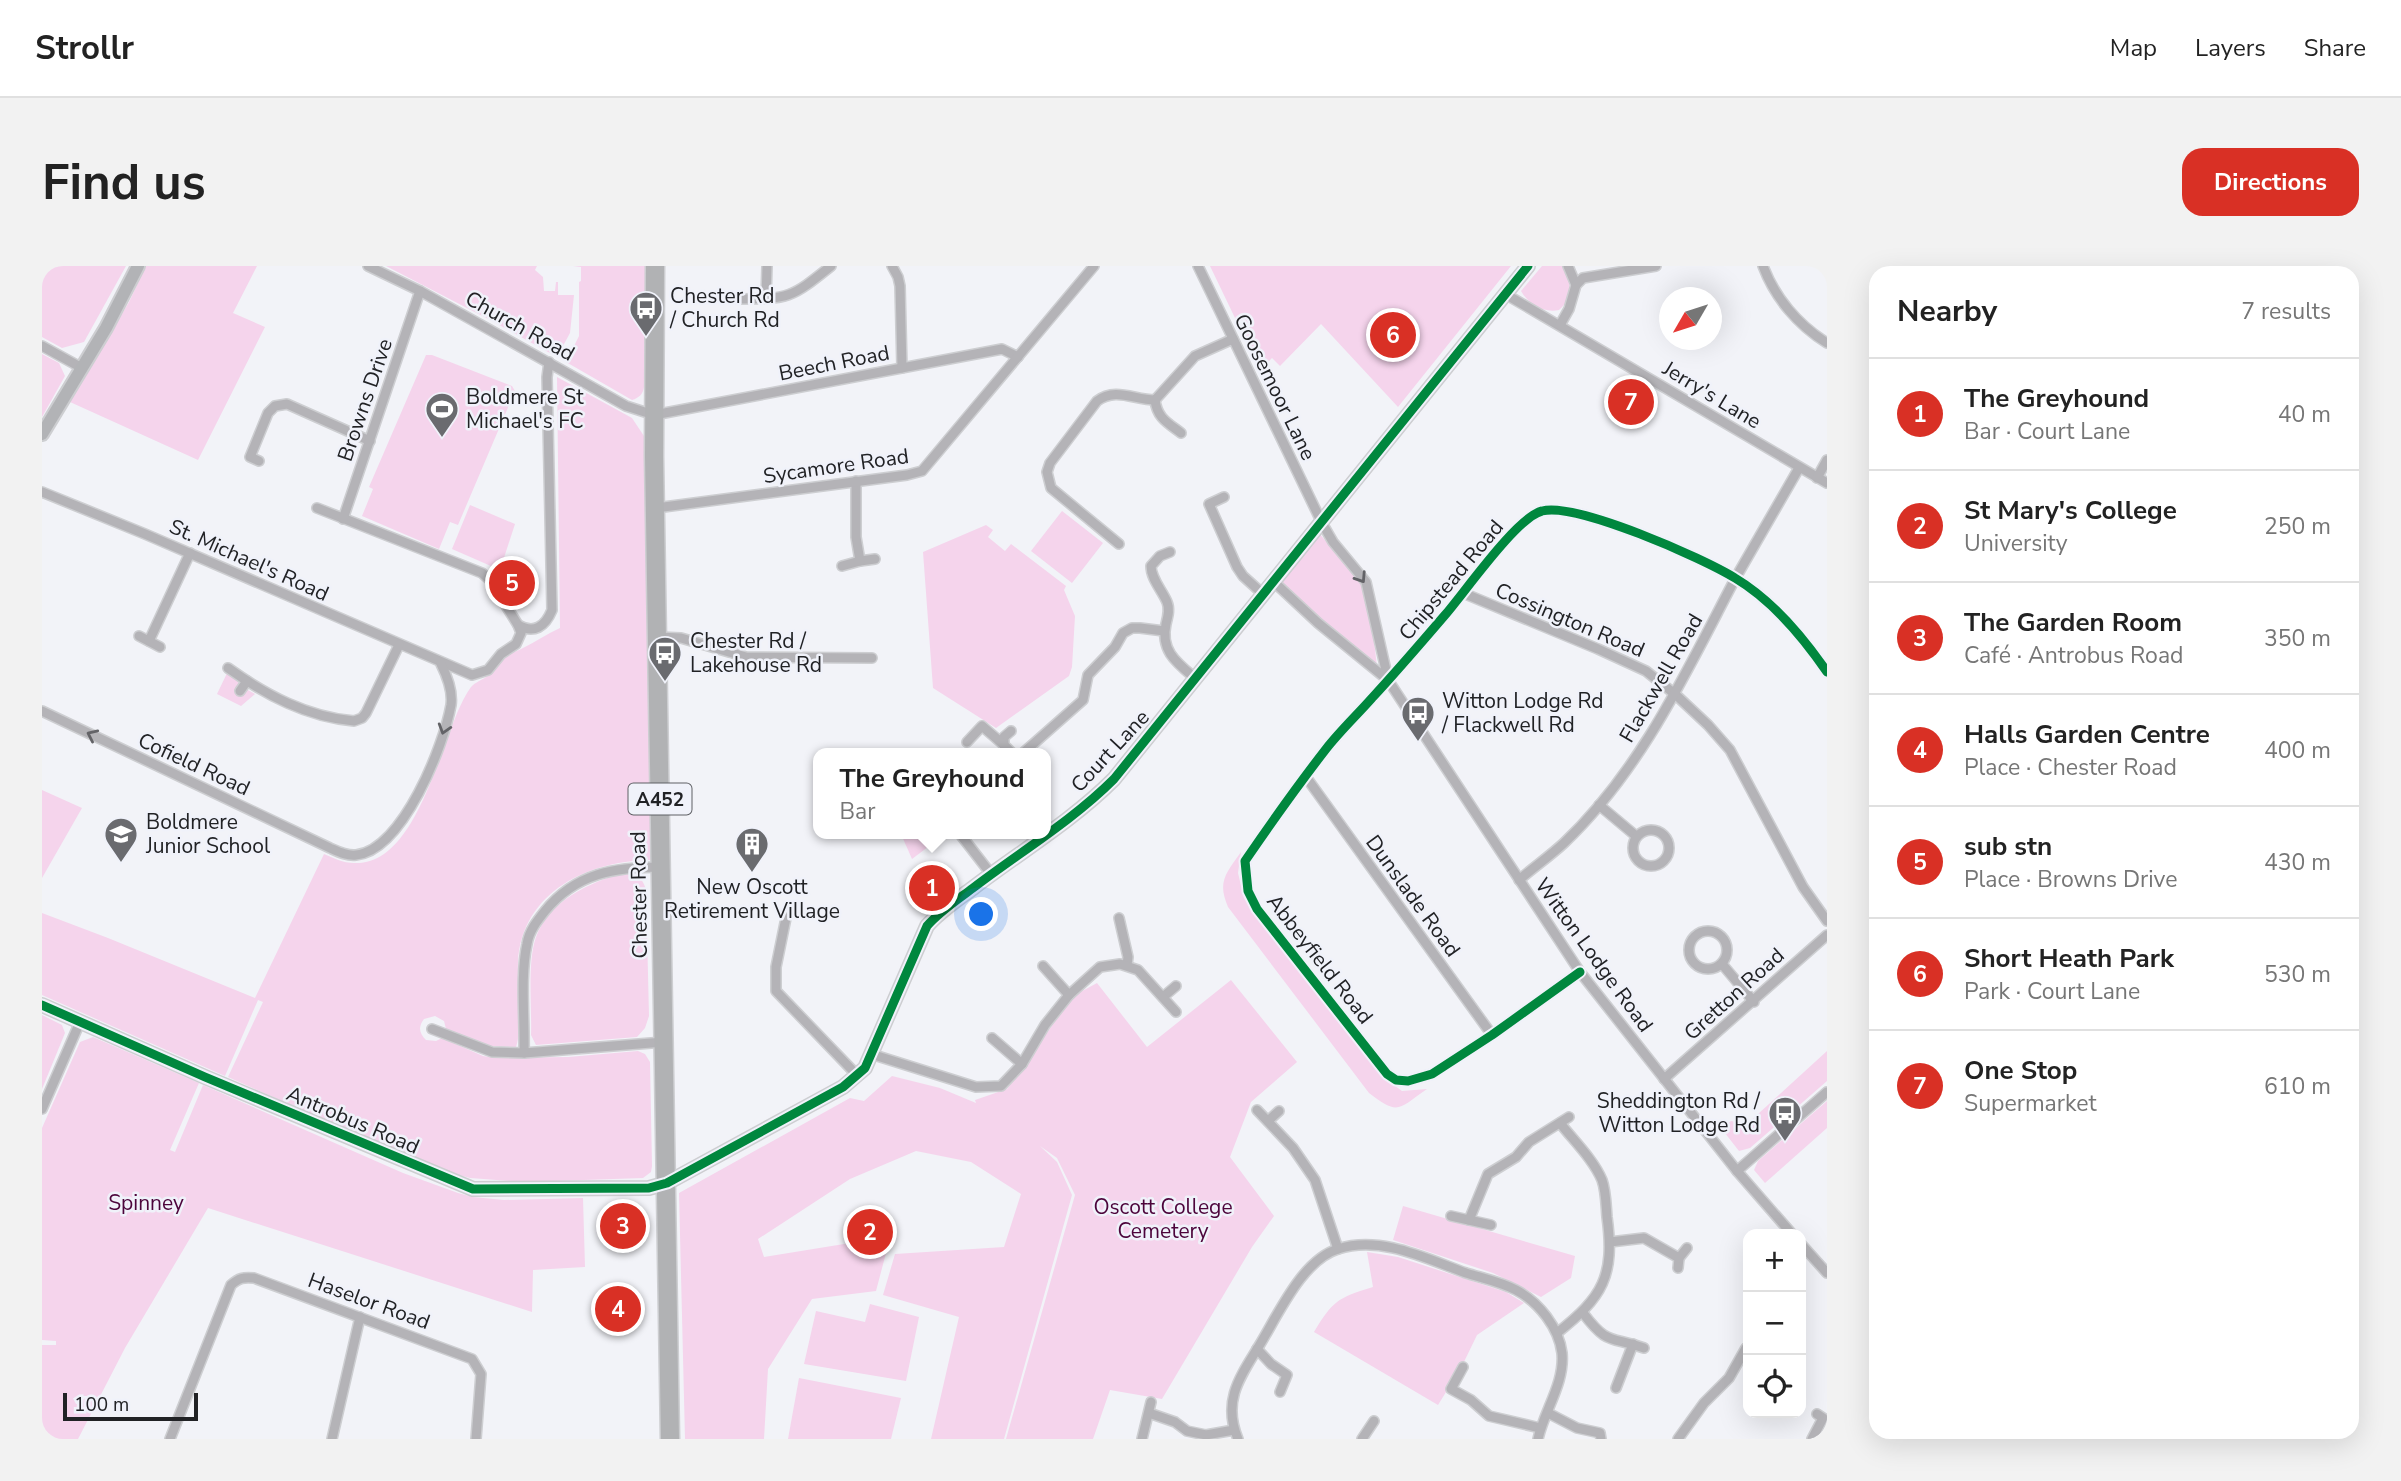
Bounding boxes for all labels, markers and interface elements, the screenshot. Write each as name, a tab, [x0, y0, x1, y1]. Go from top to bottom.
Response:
text: Strollr	[35, 26, 134, 71]
text: Map	[2110, 32, 2157, 64]
text: Layers	[2195, 32, 2266, 64]
text: Share	[2304, 32, 2366, 64]
button: Directions	[2182, 148, 2359, 216]
text: Find us	[42, 149, 206, 216]
place label: Chester Rd / Church Rd	[669, 282, 780, 334]
street label: Church Road	[460, 284, 580, 368]
north arrow	[1659, 287, 1722, 350]
bus stop icon: Chester Rd / Church Rd	[627, 289, 665, 338]
text: Nearby	[1897, 291, 1997, 332]
text: 7 results	[2241, 296, 2331, 327]
street label: Goosemoor Lane	[1227, 309, 1323, 465]
pin: 6	[1370, 309, 1416, 361]
street label: Browns Drive	[331, 335, 399, 465]
street label: Beech Road	[776, 339, 892, 387]
street label: Jerry's Lane	[1657, 354, 1766, 435]
pin: 7	[1608, 376, 1654, 428]
text: The Greyhound	[1964, 381, 2149, 416]
place label: Boldmere St Michael's FC	[466, 383, 584, 435]
sports icon: Boldmere St Michael's FC	[423, 390, 461, 439]
text: 1	[1913, 399, 1927, 430]
text: 40 m	[2278, 399, 2331, 430]
text: Bar · Court Lane	[1964, 416, 2130, 447]
street label: Sycamore Road	[761, 442, 911, 490]
text: St Mary's College	[1964, 493, 2177, 528]
text: 2	[1913, 511, 1927, 542]
text: 250 m	[2264, 511, 2331, 542]
street label: St. Michael's Road	[165, 512, 333, 608]
street label: Chipstead Road	[1392, 514, 1510, 646]
text: University	[1964, 528, 2068, 559]
pin: 5	[489, 557, 535, 609]
one-way arrow	[1352, 570, 1365, 583]
street label: Cossington Road	[1491, 576, 1649, 664]
text: The Garden Room	[1964, 605, 2182, 640]
street label: Flackwell Road	[1613, 609, 1709, 747]
text: 3	[1913, 623, 1927, 654]
text: 350 m	[2264, 623, 2331, 654]
place label: Chester Rd / Lakehouse Rd	[690, 627, 822, 679]
bus stop icon: Chester Rd / Lakehouse Rd	[646, 634, 684, 683]
text: Café · Antrobus Road	[1964, 640, 2183, 671]
place label: Witton Lodge Rd / Flackwell Rd	[1441, 687, 1603, 739]
bus stop icon: Witton Lodge Rd / Flackwell Rd	[1399, 694, 1437, 743]
street label: Court Lane	[1065, 704, 1155, 798]
text: Halls Garden Centre	[1964, 717, 2210, 752]
one-way arrow	[437, 723, 452, 735]
street label: Cofield Road	[133, 726, 255, 802]
one-way arrow	[87, 729, 99, 743]
text: 4	[1913, 735, 1927, 766]
text: 400 m	[2264, 735, 2331, 766]
popup	[813, 748, 1051, 839]
text: Place · Chester Road	[1964, 752, 2177, 783]
text: The Greyhound	[839, 761, 1025, 796]
road number: A452	[628, 784, 692, 814]
text: Bar	[839, 796, 875, 827]
place label: Boldmere Junior School	[145, 808, 271, 860]
school or university icon: Boldmere Junior School	[102, 815, 140, 864]
building icon: New Oscott Retirement Village	[733, 825, 771, 874]
street label: Dunslade Road	[1359, 829, 1467, 963]
text: sub stn	[1964, 829, 2052, 864]
street label: Chester Road	[624, 831, 654, 959]
text: 5	[1913, 847, 1927, 878]
text: 430 m	[2264, 847, 2331, 878]
pin: 1	[909, 862, 955, 914]
text: Place · Browns Drive	[1964, 864, 2177, 895]
street label: Witton Lodge Road	[1529, 872, 1659, 1038]
place label: New Oscott Retirement Village	[664, 873, 840, 925]
street label: Abbeyfield Road	[1261, 888, 1379, 1030]
your location	[964, 897, 998, 931]
street label: Gretton Road	[1678, 941, 1790, 1047]
text: Short Heath Park	[1964, 941, 2174, 976]
text: 6	[1913, 959, 1927, 990]
text: 530 m	[2264, 959, 2331, 990]
text: Park · Court Lane	[1964, 976, 2140, 1007]
text: One Stop	[1964, 1053, 2077, 1088]
text: 7	[1913, 1071, 1927, 1102]
text: 610 m	[2264, 1071, 2331, 1102]
street label: Antrobus Road	[282, 1079, 424, 1161]
place label: Sheddington Rd / Witton Lodge Rd	[1597, 1087, 1761, 1139]
text: Supermarket	[1964, 1088, 2097, 1119]
bus stop icon: Sheddington Rd / Witton Lodge Rd	[1766, 1094, 1804, 1143]
park label: Spinney	[108, 1189, 184, 1217]
park label: Oscott College Cemetery	[1093, 1193, 1233, 1245]
pin: 3	[600, 1200, 646, 1252]
pin: 2	[847, 1206, 893, 1258]
map controls	[1743, 1229, 1806, 1418]
button: +	[1743, 1229, 1806, 1292]
street label: Haselor Road	[304, 1266, 434, 1336]
pin: 4	[595, 1283, 641, 1335]
button: −	[1743, 1292, 1806, 1355]
button: locate	[1743, 1355, 1806, 1418]
scale bar	[63, 1390, 198, 1422]
text: 100 m	[74, 1392, 129, 1418]

